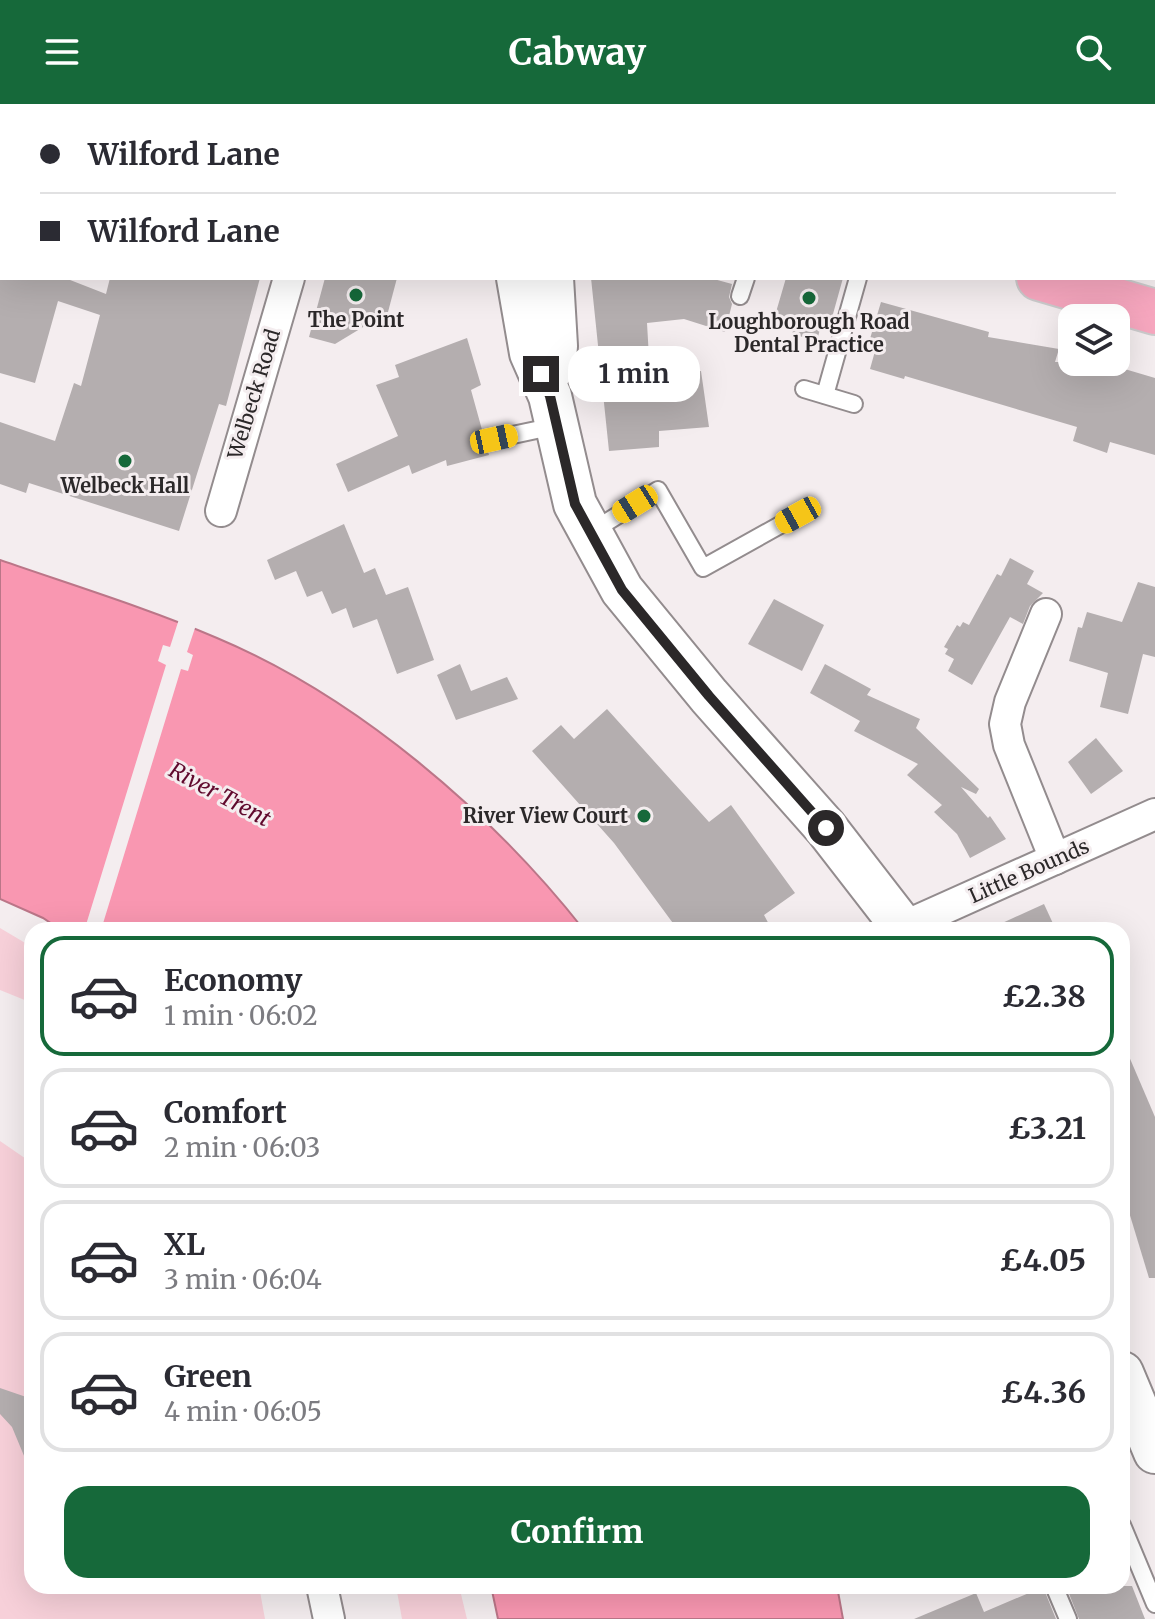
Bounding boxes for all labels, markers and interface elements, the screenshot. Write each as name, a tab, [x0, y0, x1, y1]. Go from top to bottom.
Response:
icon: menu	[40, 30, 84, 74]
text: Cabway	[509, 30, 646, 75]
icon: search	[1071, 30, 1115, 74]
text: Wilford Lane	[88, 135, 280, 173]
text: Wilford Lane	[88, 212, 280, 250]
marker: The Point	[347, 286, 365, 304]
marker: Loughborough Road Dental Practice	[800, 289, 818, 307]
map controls	[1058, 304, 1130, 376]
button: layers	[1058, 304, 1130, 376]
place label: The Point	[308, 307, 404, 332]
place label: Loughborough Road Dental Practice	[708, 309, 910, 357]
street label: Welbeck Road	[222, 326, 285, 463]
callout: 1 min	[569, 346, 701, 402]
route end	[523, 356, 559, 392]
text: 1 min	[599, 357, 669, 390]
car	[468, 422, 520, 456]
marker: Welbeck Hall	[116, 452, 134, 470]
place label: Welbeck Hall	[60, 473, 190, 498]
car	[608, 481, 662, 527]
car	[771, 493, 825, 537]
water label: River Trent	[164, 756, 276, 833]
place label: River View Court	[463, 803, 628, 828]
marker: River View Court	[635, 807, 653, 825]
route start	[808, 810, 844, 846]
street label: Little Bounds	[965, 833, 1093, 908]
icon: car	[68, 960, 140, 1032]
text: Economy	[164, 961, 302, 999]
text: £2.38	[1002, 977, 1086, 1015]
text: 1 min · 06:02	[164, 999, 318, 1032]
icon: car	[68, 1092, 140, 1164]
text: Comfort	[164, 1093, 287, 1131]
text: £3.21	[1008, 1109, 1086, 1147]
text: 2 min · 06:03	[164, 1131, 320, 1164]
icon: car	[68, 1224, 140, 1296]
text: XL	[164, 1225, 205, 1263]
text: £4.05	[1000, 1241, 1086, 1279]
text: 3 min · 06:04	[164, 1263, 322, 1296]
icon: car	[68, 1356, 140, 1428]
text: Green	[164, 1357, 252, 1395]
text: £4.36	[1000, 1373, 1086, 1411]
text: 4 min · 06:05	[164, 1395, 322, 1428]
button: Confirm	[64, 1486, 1090, 1578]

